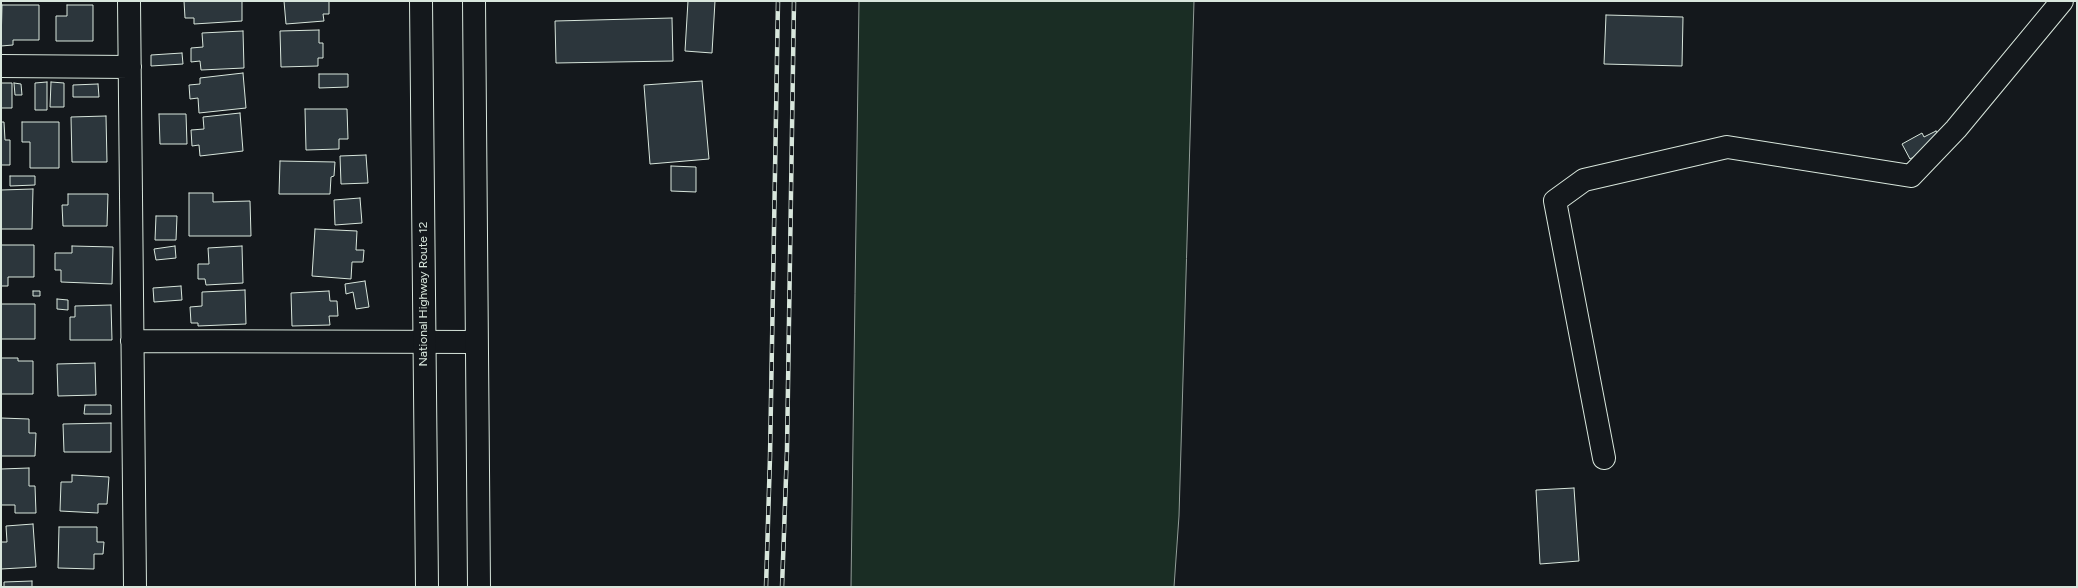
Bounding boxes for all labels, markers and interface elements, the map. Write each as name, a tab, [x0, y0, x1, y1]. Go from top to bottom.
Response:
street label: National Highway Route 12	[416, 222, 430, 366]

